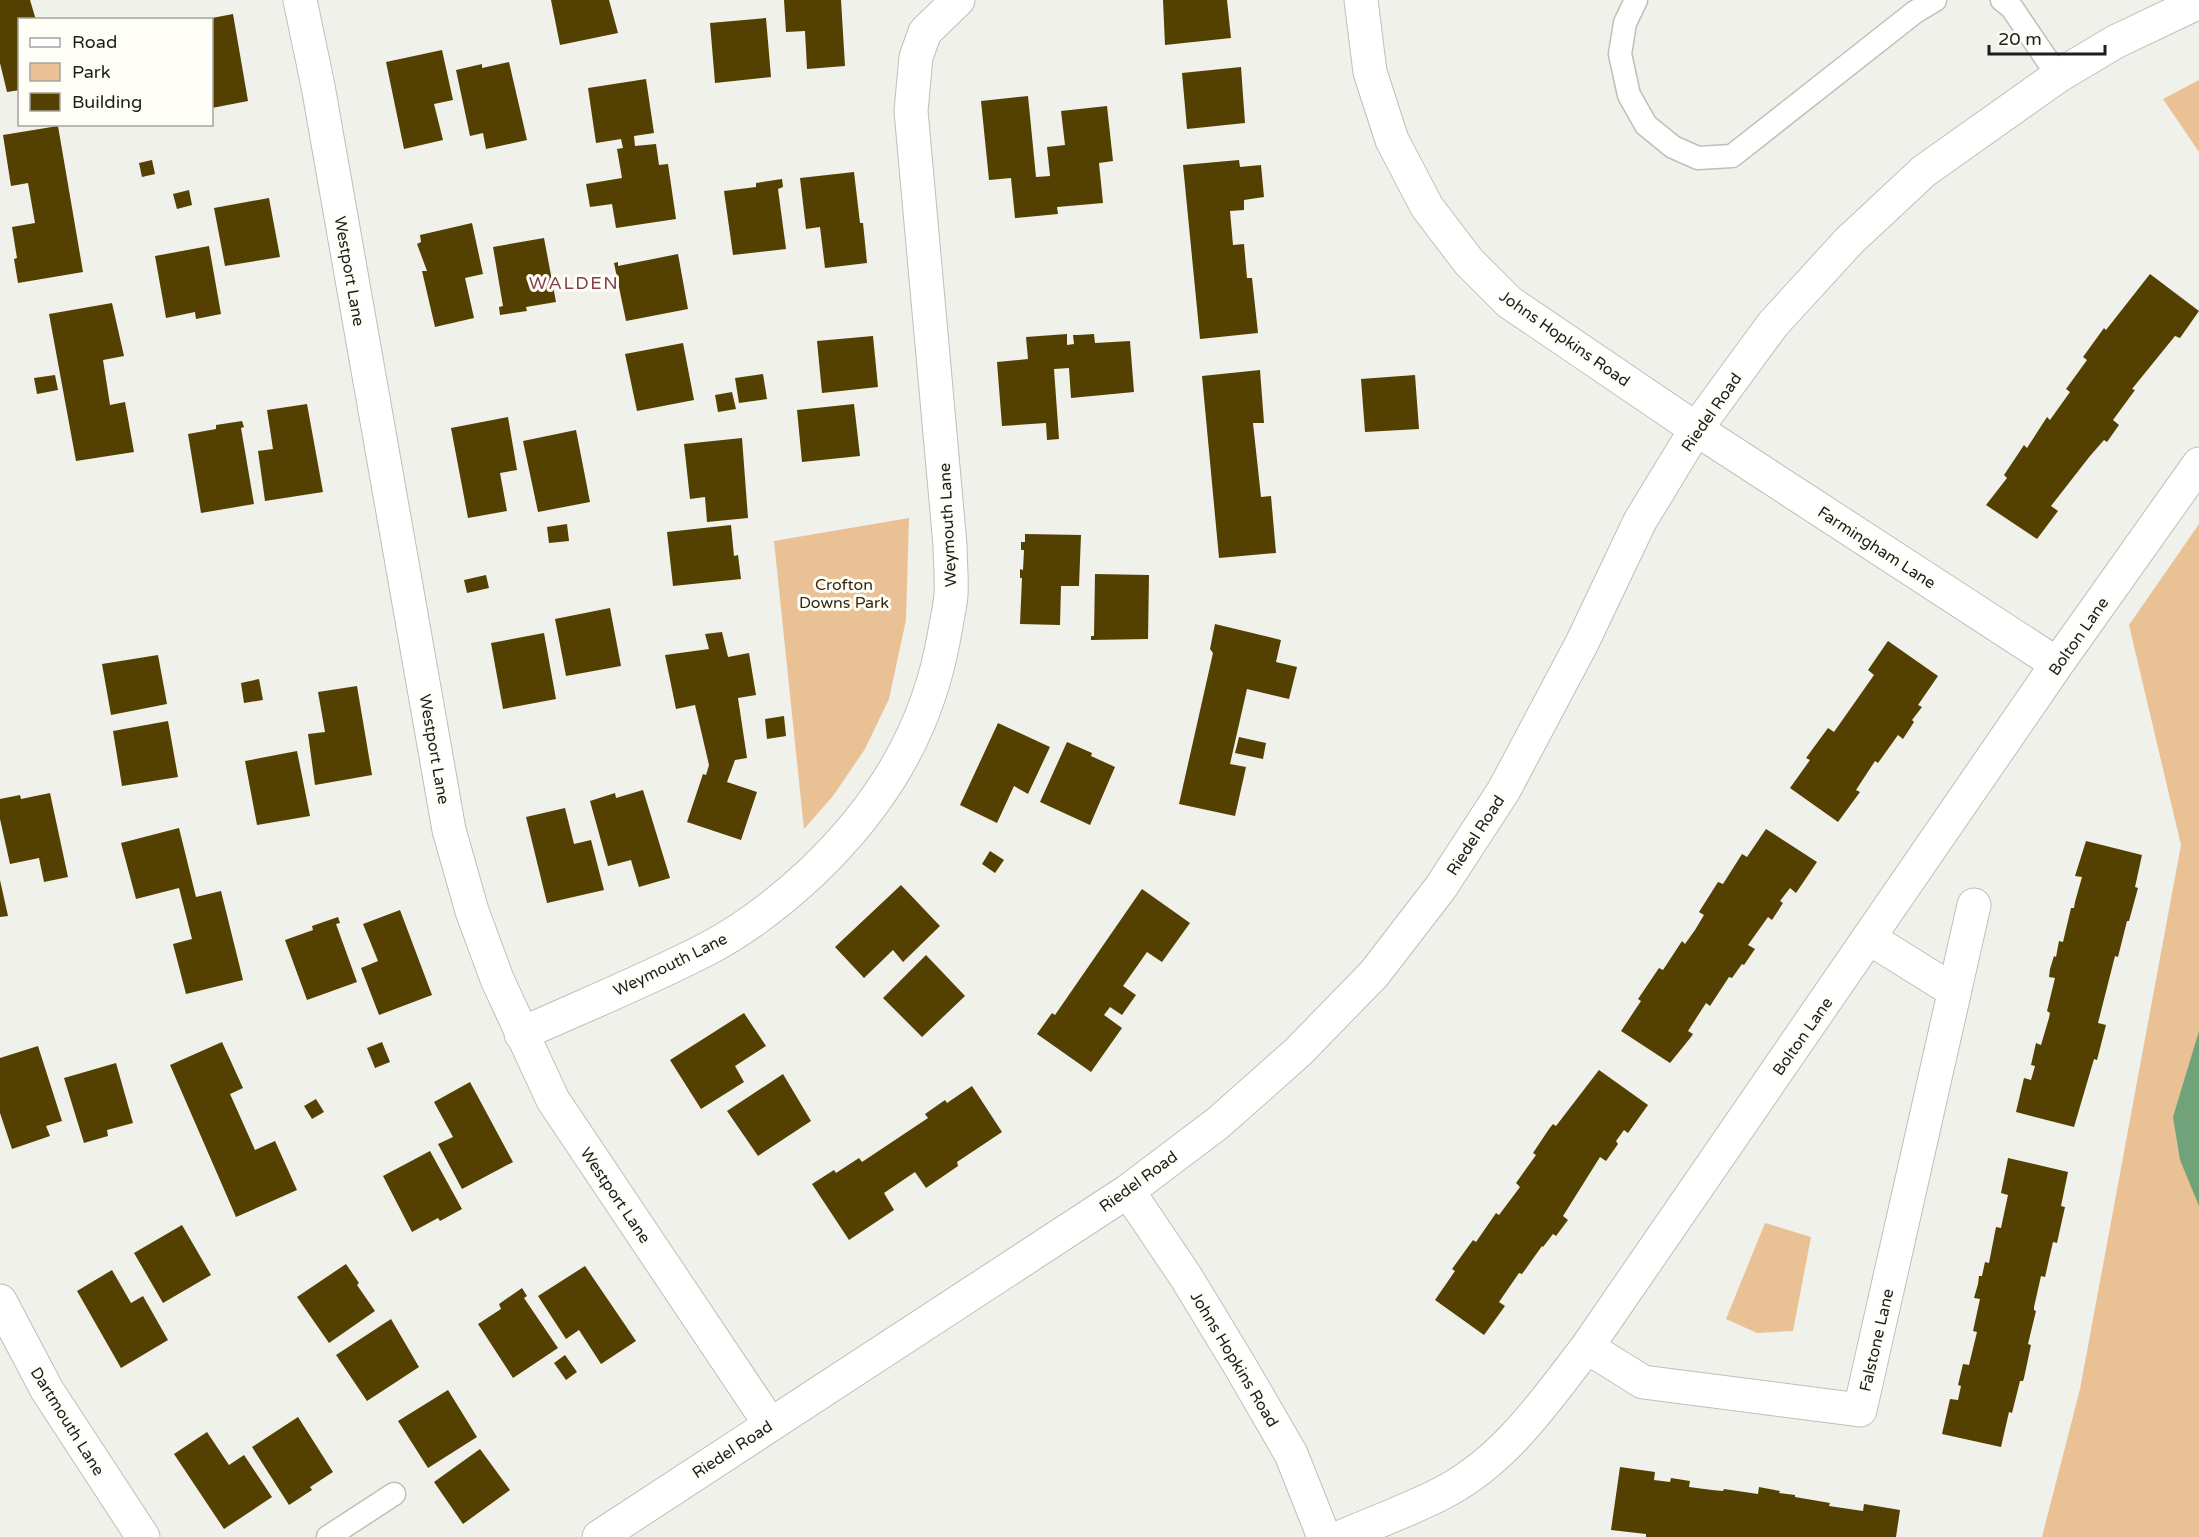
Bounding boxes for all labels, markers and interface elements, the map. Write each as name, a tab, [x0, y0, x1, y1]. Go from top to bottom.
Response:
legend	[18, 18, 213, 126]
scale bar	[1989, 18, 2104, 56]
text: 20 m	[1998, 28, 2042, 50]
text: Road	[72, 31, 117, 53]
text: Park	[72, 61, 111, 83]
text: Building	[72, 91, 142, 113]
street label: Westport Lane	[329, 215, 369, 328]
district label: WALDEN	[529, 272, 619, 294]
street label: Johns Hopkins Road	[1495, 286, 1634, 391]
street label: Riedel Road	[1677, 369, 1746, 456]
street label: Weymouth Lane	[935, 462, 961, 587]
street label: Farmingham Lane	[1814, 502, 1939, 593]
park label: Crofton Downs Park	[799, 575, 889, 613]
street label: Bolton Lane	[2044, 593, 2113, 680]
street label: Westport Lane	[414, 693, 454, 806]
street label: Riedel Road	[1442, 792, 1509, 880]
street label: Weymouth Lane	[610, 929, 731, 1001]
street label: Bolton Lane	[1768, 993, 1837, 1080]
street label: Westport Lane	[576, 1144, 655, 1247]
street label: Riedel Road	[1096, 1147, 1182, 1217]
street label: Falstone Lane	[1855, 1287, 1899, 1394]
street label: Johns Hopkins Road	[1186, 1288, 1283, 1431]
street label: Dartmouth Lane	[26, 1364, 109, 1480]
street label: Riedel Road	[689, 1416, 777, 1483]

